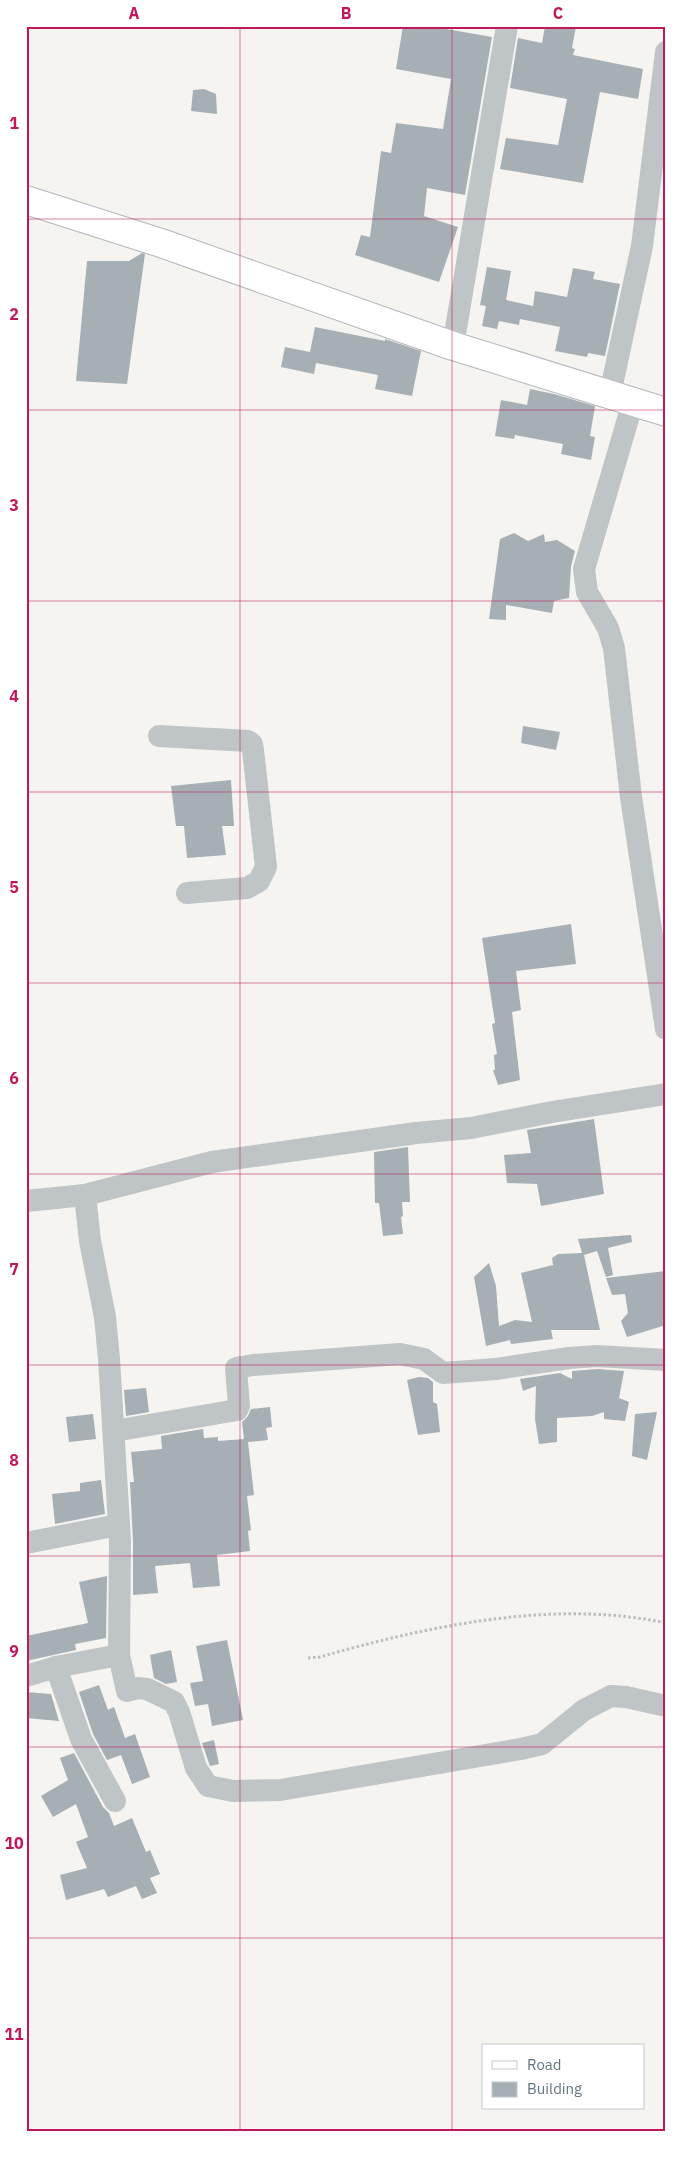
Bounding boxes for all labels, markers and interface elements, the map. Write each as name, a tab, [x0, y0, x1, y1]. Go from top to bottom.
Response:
text: A	[129, 3, 140, 23]
text: B	[341, 3, 352, 23]
text: C	[553, 3, 563, 23]
text: 1	[9, 113, 19, 133]
text: 2	[9, 304, 19, 324]
text: 3	[9, 495, 19, 515]
text: 4	[9, 686, 19, 706]
text: 5	[9, 877, 19, 897]
text: 6	[9, 1068, 19, 1088]
text: 7	[9, 1259, 19, 1279]
text: 8	[9, 1450, 19, 1470]
text: 9	[9, 1641, 19, 1661]
text: 10	[4, 1833, 24, 1853]
text: 11	[4, 2024, 24, 2044]
legend	[482, 2044, 644, 2110]
text: Road	[527, 2055, 562, 2074]
text: Building	[527, 2079, 582, 2098]

